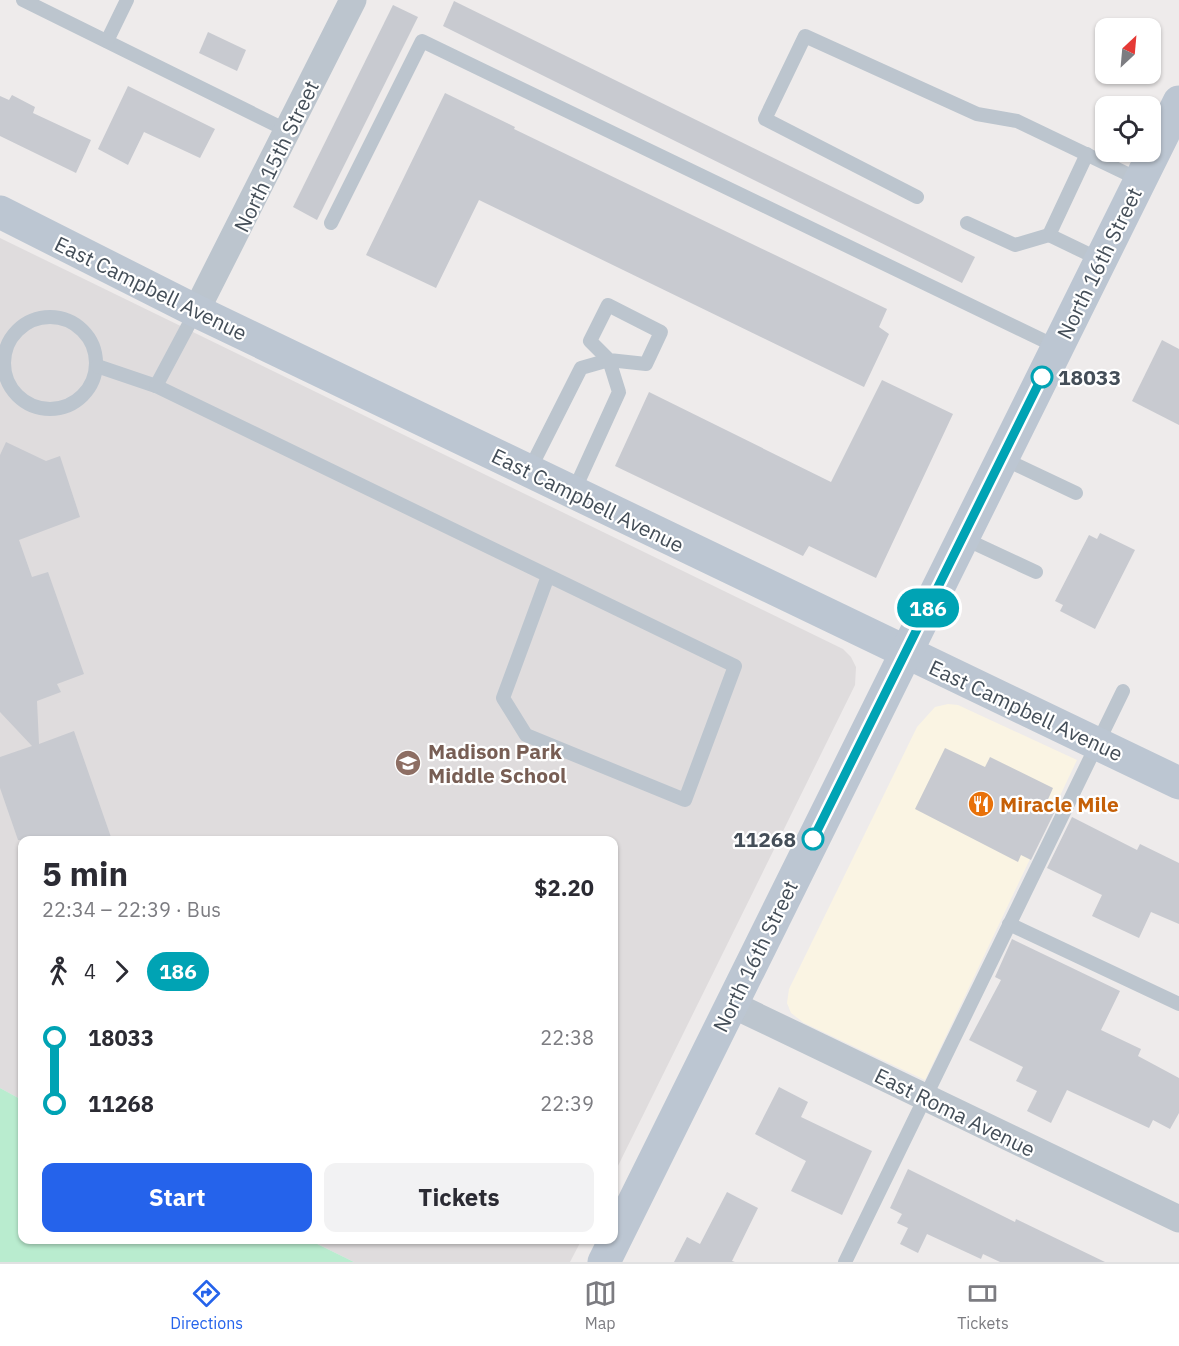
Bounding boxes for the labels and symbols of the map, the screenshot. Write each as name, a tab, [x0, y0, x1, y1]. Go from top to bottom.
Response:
north arrow	[1095, 18, 1161, 84]
street label: North 15th Street	[227, 75, 325, 237]
street label: North 16th Street	[1050, 182, 1148, 344]
street label: East Campbell Avenue	[50, 229, 252, 347]
place label: 18033	[1058, 363, 1121, 391]
marker: 18033	[1031, 366, 1053, 388]
street label: East Campbell Avenue	[487, 441, 689, 559]
line badge: 186	[894, 588, 962, 628]
street label: East Campbell Avenue	[925, 653, 1127, 767]
place label: Madison Park Middle School	[428, 737, 566, 789]
school or university icon: Madison Park Middle School	[393, 748, 423, 778]
restaurant icon: Miracle Mile	[966, 789, 996, 819]
place label: Miracle Mile	[1000, 790, 1119, 818]
place label: 11268	[733, 825, 796, 853]
marker: 11268	[802, 828, 824, 850]
street label: North 16th Street	[706, 875, 804, 1037]
street label: East Roma Avenue	[870, 1061, 1040, 1163]

